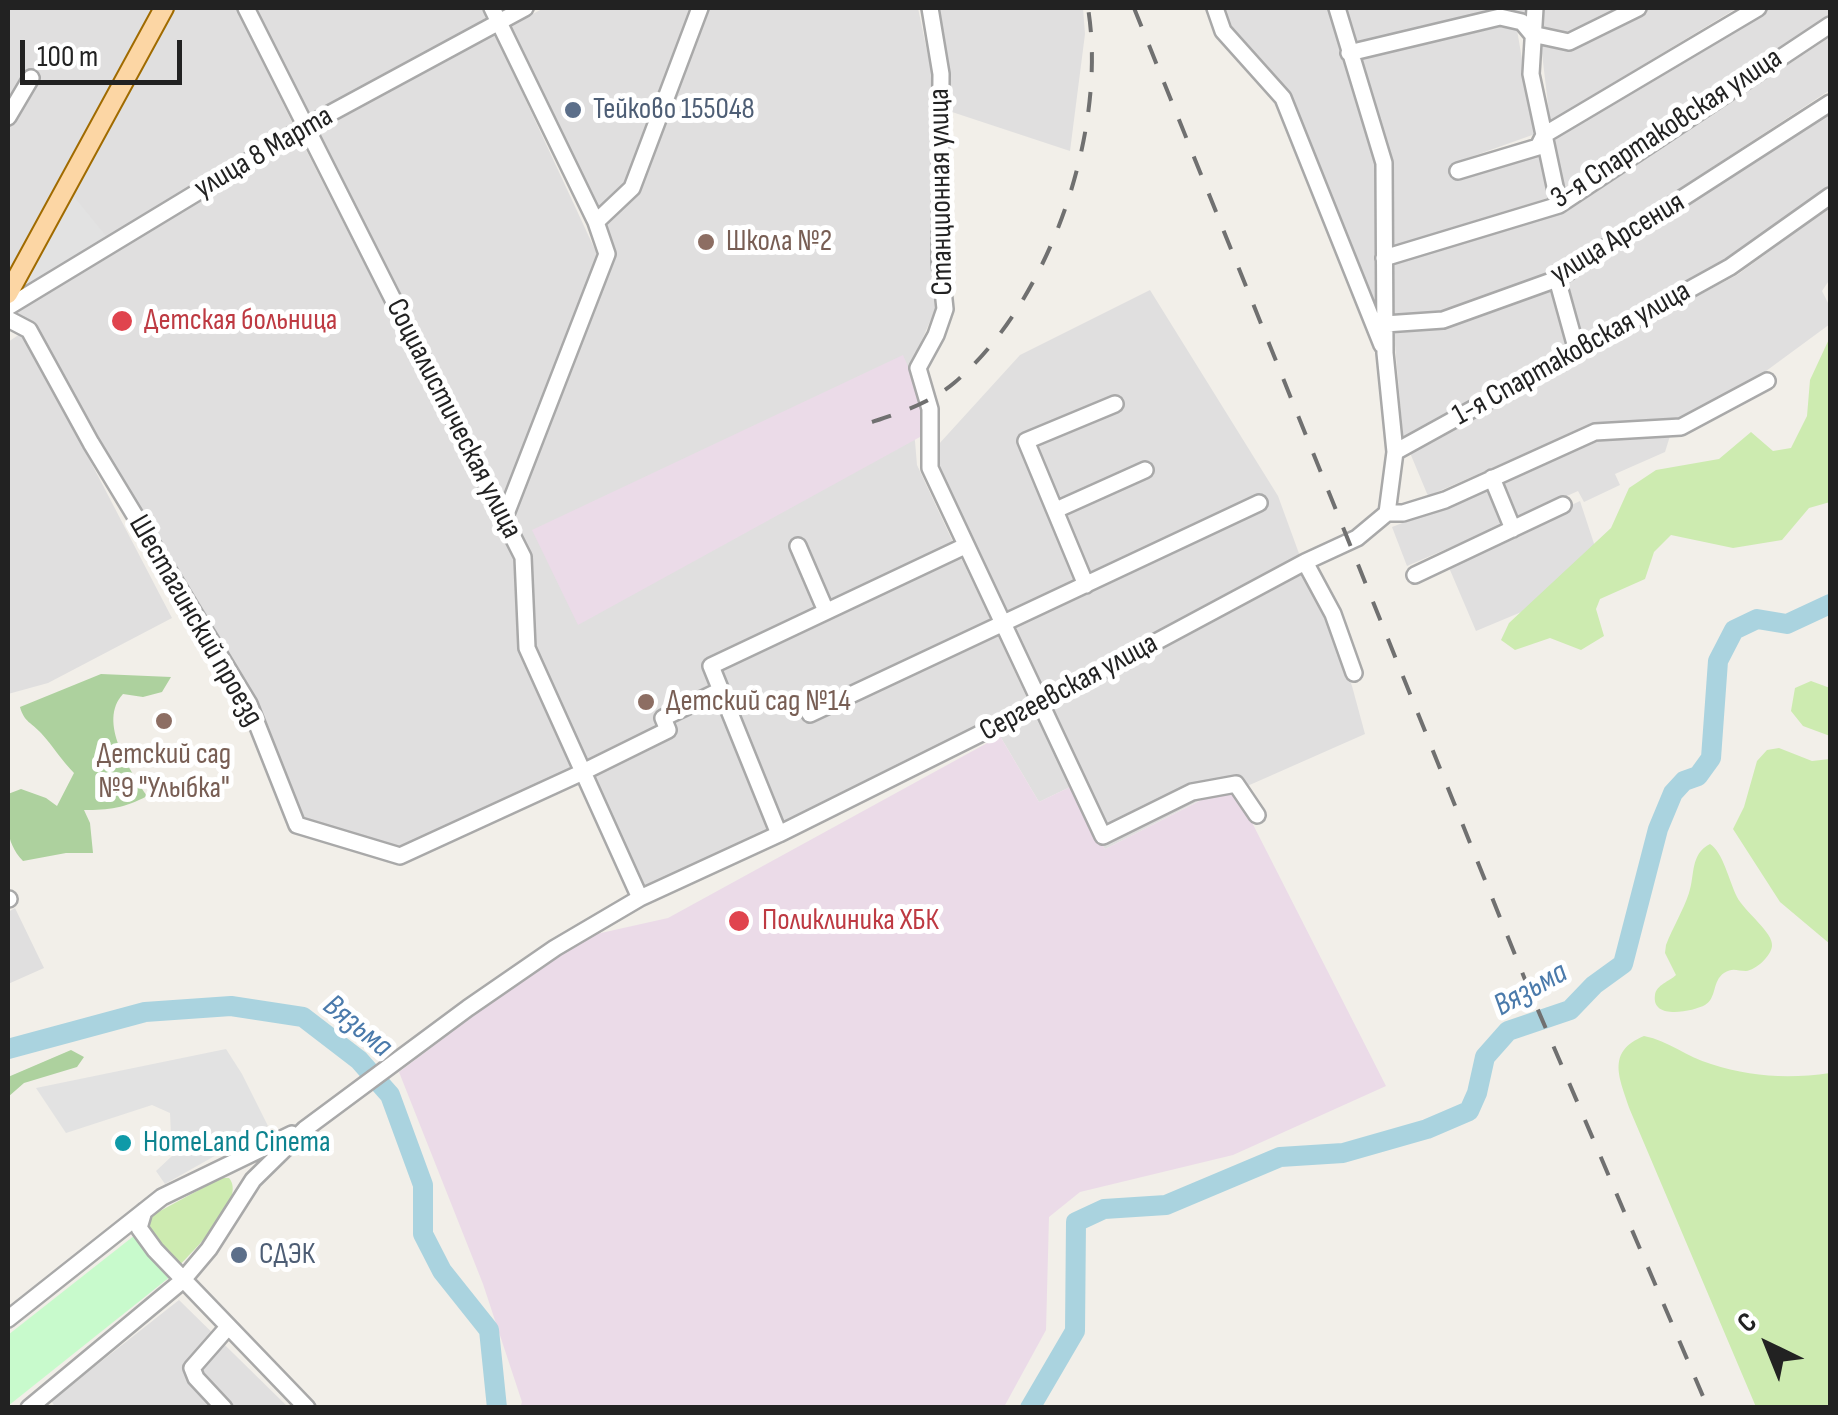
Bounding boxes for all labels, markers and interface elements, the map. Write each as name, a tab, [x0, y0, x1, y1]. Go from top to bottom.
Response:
scale bar	[25, 20, 188, 82]
text: 100 m	[37, 39, 98, 75]
street label: 3-я Спартаковская улица	[1545, 41, 1789, 217]
street label: Станционная улица	[922, 88, 962, 296]
place label: Тейково 155048	[593, 92, 755, 128]
street label: улица 8 Марта	[188, 99, 340, 207]
marker: Тейково 155048	[562, 99, 584, 121]
street label: улица Арсения	[1544, 185, 1692, 293]
place label: Школа №2	[726, 224, 832, 260]
marker: Школа №2	[695, 231, 717, 253]
street label: 1-я Спартаковская улица	[1447, 274, 1697, 434]
street label: Социалистическая улица	[377, 293, 529, 545]
place label: Детская больница	[144, 303, 337, 339]
marker: Детская больница	[109, 308, 135, 334]
street label: Шестагинский проезд	[120, 509, 270, 733]
street label: Сергеевская улица	[974, 626, 1164, 750]
place label: Детский сад №14	[666, 684, 851, 720]
marker: Детский сад №14	[635, 691, 657, 713]
marker: Детский сад №9 "Улыбка"	[153, 710, 175, 732]
place label: Детский сад №9 "Улыбка"	[97, 737, 231, 808]
place label: Поликлиника ХБК	[762, 903, 939, 939]
marker: Поликлиника ХБК	[726, 908, 752, 934]
water label: Вязьма	[1487, 954, 1575, 1026]
water label: Вязьма	[315, 987, 399, 1067]
place label: HomeLand Cinema	[143, 1125, 331, 1161]
marker: HomeLand Cinema	[112, 1132, 134, 1154]
place label: СДЭК	[259, 1237, 315, 1273]
marker: СДЭК	[228, 1244, 250, 1266]
north arrow	[1718, 1295, 1818, 1395]
text: С	[1731, 1306, 1764, 1340]

